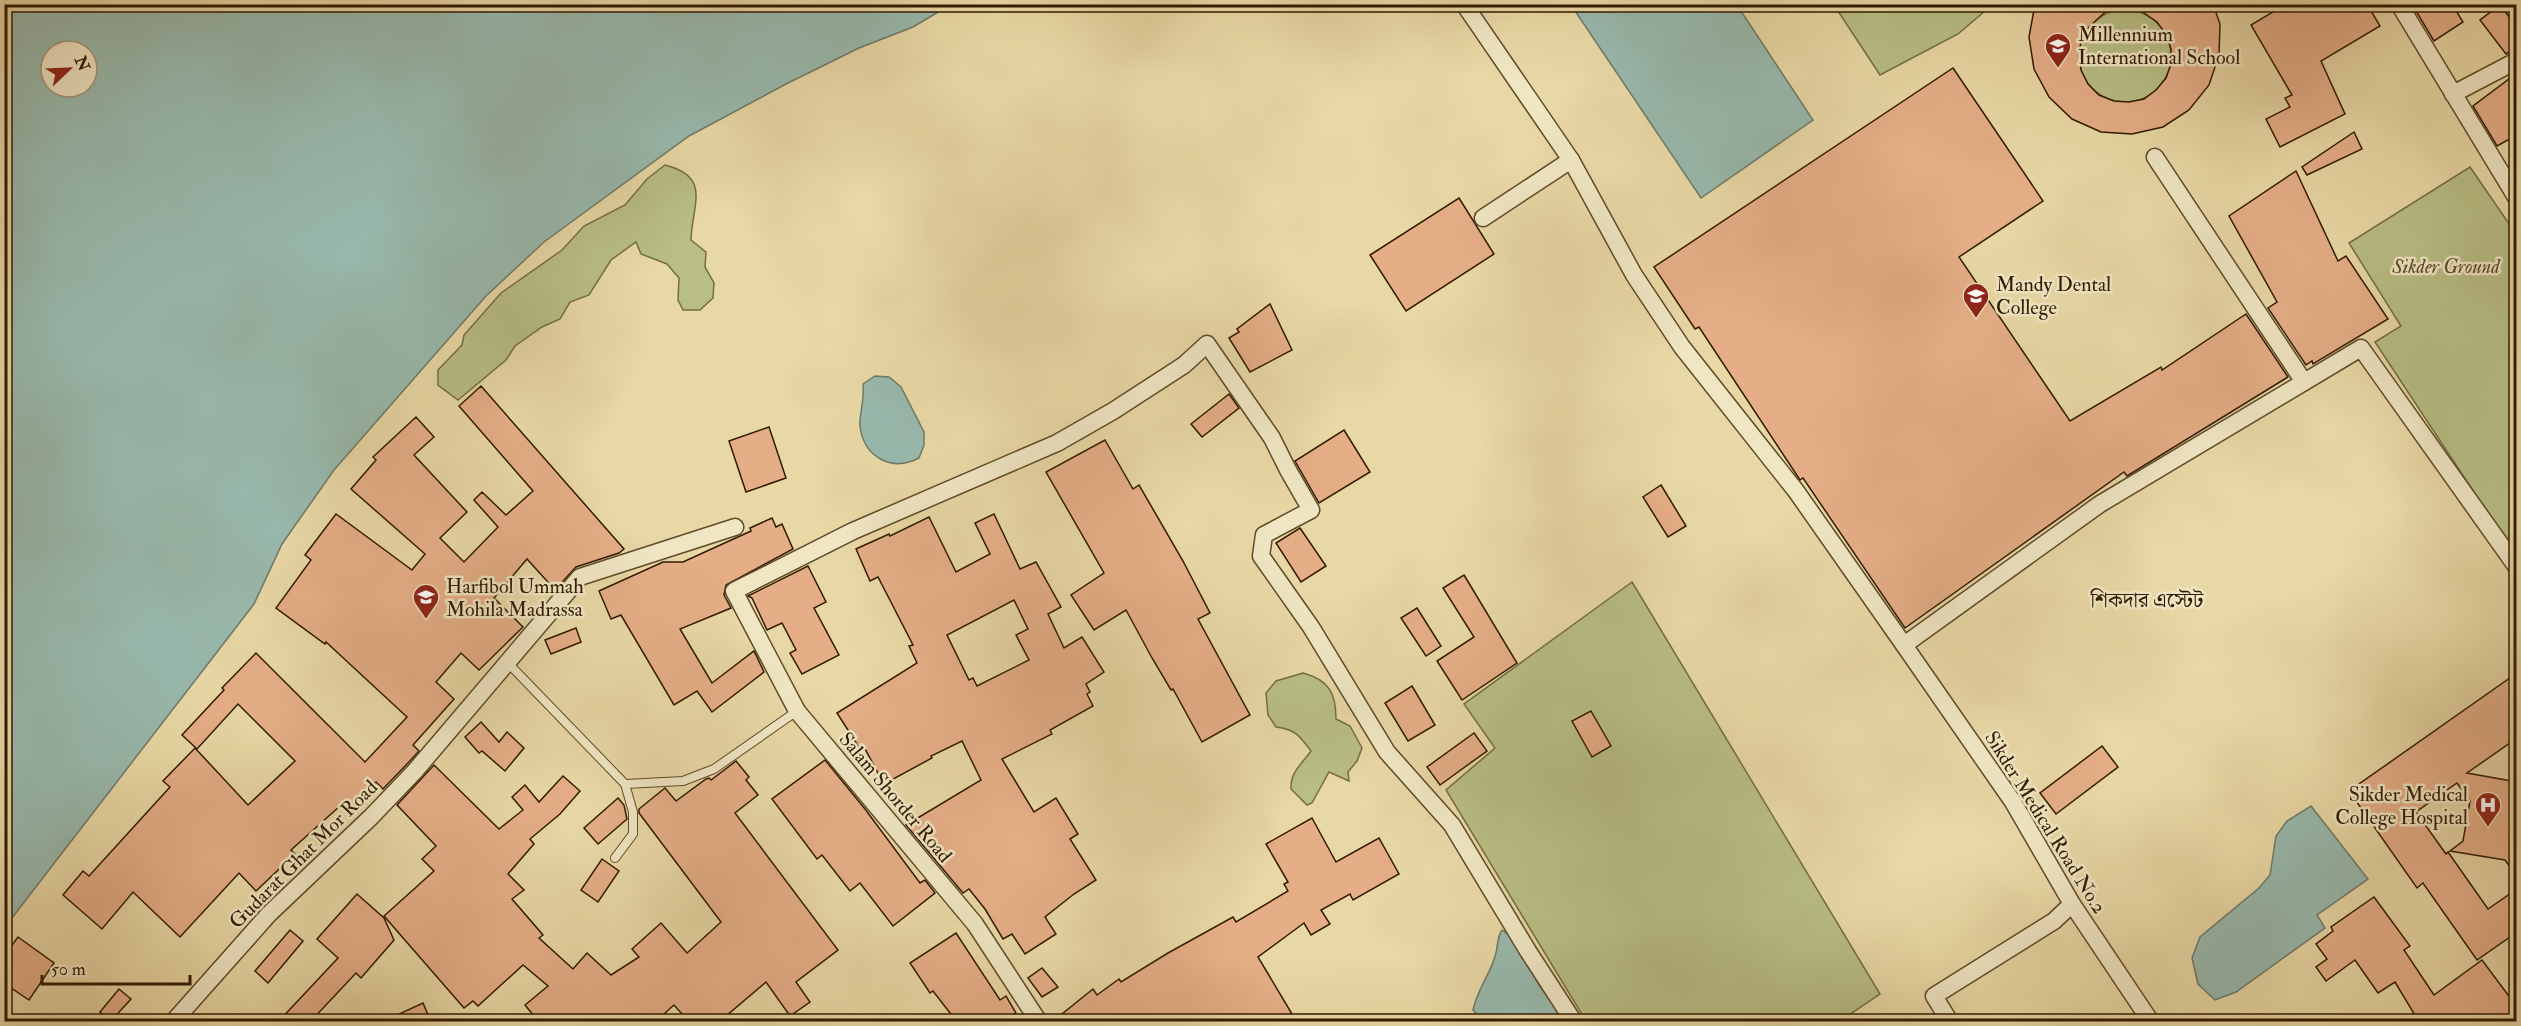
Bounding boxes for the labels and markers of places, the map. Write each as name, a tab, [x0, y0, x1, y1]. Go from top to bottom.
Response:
place label: Millennium International School	[2078, 22, 2240, 70]
school or university icon: Millennium International School	[2043, 31, 2073, 69]
place label: Mandy Dental College	[1996, 272, 2111, 320]
school or university icon: Mandy Dental College	[1961, 281, 1991, 319]
place label: Harfibol Ummah Mohila Madrassa	[446, 574, 584, 622]
school or university icon: Harfibol Ummah Mohila Madrassa	[411, 582, 441, 620]
place label: Sikder Medical College Hospital	[2335, 782, 2468, 831]
hospital icon: Sikder Medical College Hospital	[2473, 790, 2503, 828]

